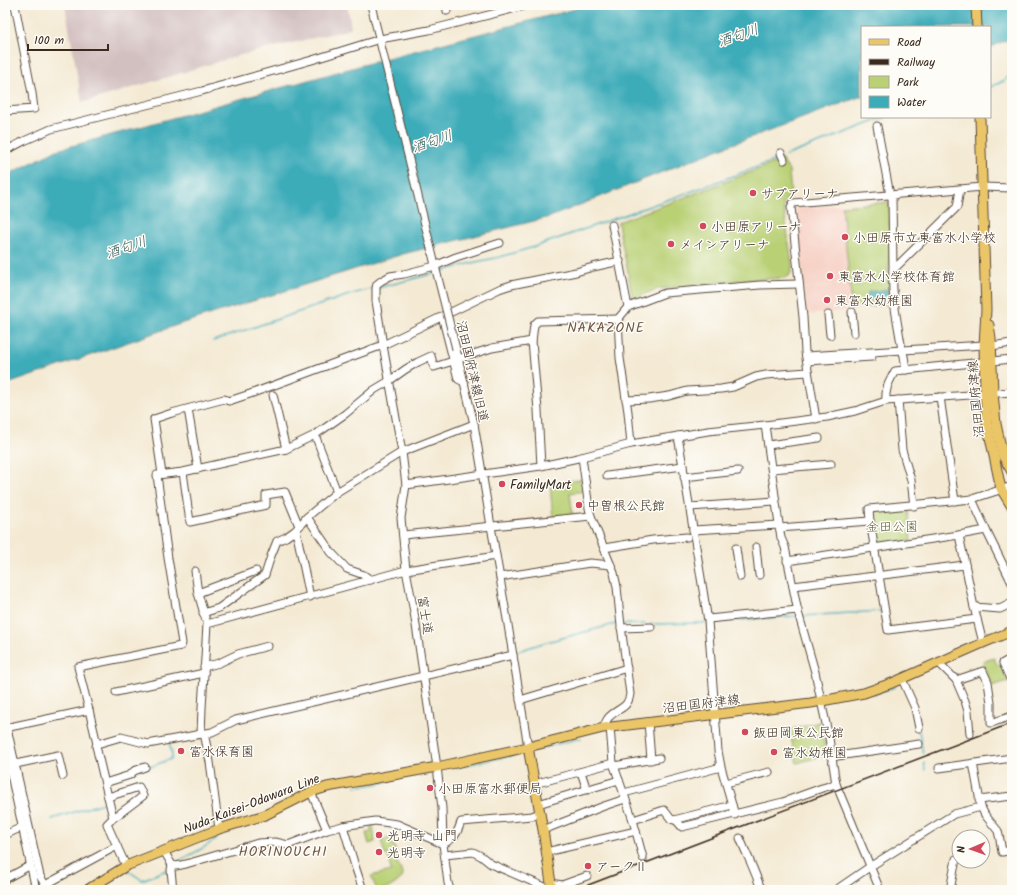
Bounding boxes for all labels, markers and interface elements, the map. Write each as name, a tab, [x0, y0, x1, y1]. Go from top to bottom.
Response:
water label: 酒匂川	[715, 19, 762, 53]
scale bar	[28, 26, 108, 52]
legend	[861, 26, 991, 118]
text: 100 m	[34, 31, 65, 50]
text: Road	[897, 33, 922, 52]
text: Railway	[897, 53, 935, 72]
text: Park	[897, 73, 919, 92]
text: Water	[897, 93, 927, 112]
water label: 酒匂川	[409, 125, 456, 159]
place label: サブアリーナ	[761, 184, 839, 205]
marker: サブアリーナ	[748, 188, 758, 198]
place label: 小田原アリーナ	[711, 217, 802, 238]
marker: 小田原アリーナ	[698, 221, 708, 231]
place label: 小田原市立東富水小学校	[853, 228, 996, 249]
water label: 酒匂川	[103, 231, 150, 265]
marker: 小田原市立東富水小学校	[840, 232, 850, 242]
place label: メインアリーナ	[679, 235, 770, 256]
marker: メインアリーナ	[666, 239, 676, 249]
place label: 東富水小学校体育館	[838, 267, 955, 288]
marker: 東富水小学校体育館	[825, 271, 835, 281]
place label: 東富水幼稚園	[835, 291, 913, 312]
marker: 東富水幼稚園	[822, 295, 832, 305]
district label: NAKAZONE	[567, 317, 645, 339]
street label: 沼田国府津線旧道	[450, 318, 493, 424]
street label: 沼田国府津線	[963, 358, 990, 439]
place label: FamilyMart	[510, 475, 572, 496]
marker: FamilyMart	[497, 479, 507, 489]
place label: 中曽根公民館	[587, 496, 665, 517]
marker: 中曽根公民館	[574, 500, 584, 510]
park label: 金田公園	[866, 517, 918, 538]
street label: 富士道	[411, 594, 438, 636]
street label: 沼田国府津線	[661, 689, 742, 720]
place label: 飯田岡東公民館	[753, 723, 844, 744]
marker: 飯田岡東公民館	[740, 727, 750, 737]
place label: 富水保育園	[189, 742, 254, 763]
place label: 富水幼稚園	[782, 743, 847, 764]
marker: 富水保育園	[176, 746, 186, 756]
marker: 富水幼稚園	[769, 747, 779, 757]
street label: Nuda-Kaisei-Odawara Line	[180, 769, 323, 840]
place label: 小田原富水郵便局	[438, 779, 542, 800]
marker: 小田原富水郵便局	[425, 783, 435, 793]
place label: 光明寺 山門	[387, 826, 457, 847]
north arrow	[951, 829, 991, 869]
marker: 光明寺 山門	[374, 830, 384, 840]
district label: HORINOUCHI	[238, 841, 328, 863]
place label: 光明寺	[387, 843, 426, 864]
text: N	[953, 845, 971, 853]
marker: 光明寺	[374, 847, 384, 857]
place label: アークⅡ	[596, 857, 647, 878]
marker: アークⅡ	[583, 861, 593, 871]

